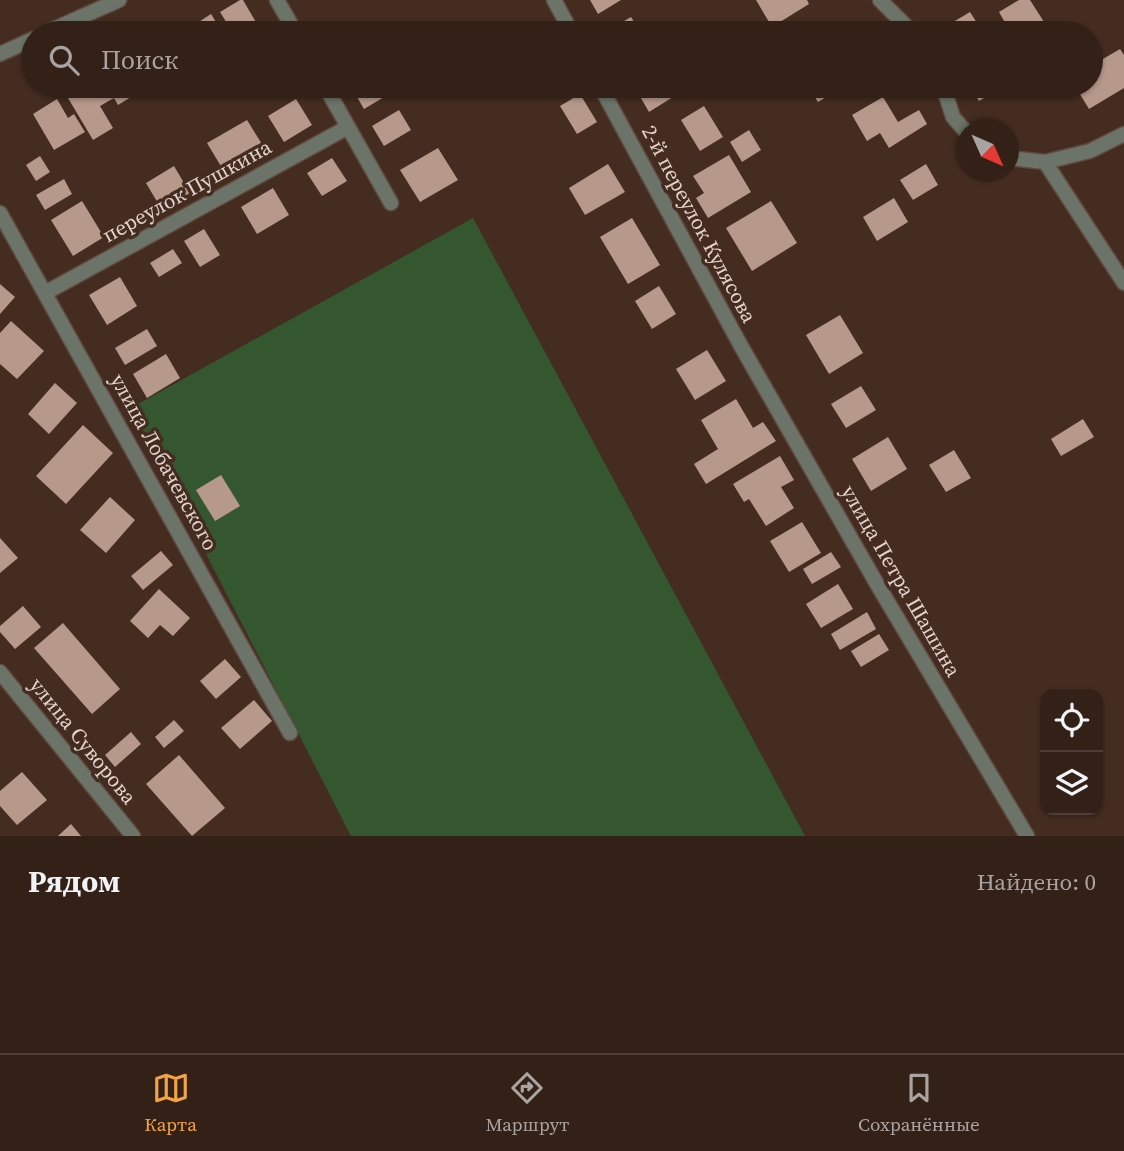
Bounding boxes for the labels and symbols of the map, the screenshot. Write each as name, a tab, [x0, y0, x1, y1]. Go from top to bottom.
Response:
north arrow	[956, 119, 1019, 182]
street label: 2-й переулок Кулясова	[635, 120, 764, 328]
street label: переулок Пушкина	[97, 132, 277, 249]
street label: улица Лобачевского	[104, 368, 225, 555]
street label: улица Петра Шашина	[835, 480, 968, 682]
street label: улица Суворова	[23, 671, 144, 810]

